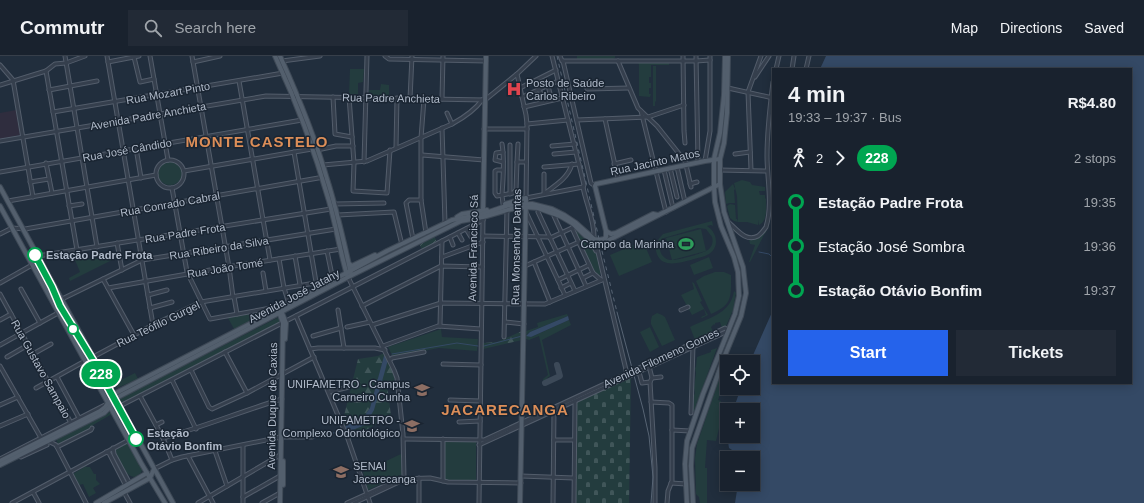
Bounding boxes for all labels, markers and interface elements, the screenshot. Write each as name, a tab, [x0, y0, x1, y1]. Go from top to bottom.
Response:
search box	[128, 10, 408, 46]
text: Commutr	[20, 17, 104, 38]
icon: search	[142, 17, 164, 39]
text: Search here	[174, 19, 256, 36]
text: Map	[951, 20, 978, 36]
text: Directions	[1000, 20, 1062, 36]
text: Saved	[1084, 20, 1124, 36]
place label: Posto de Saúde Carlos Ribeiro	[526, 77, 604, 102]
street label: Rua Mozart Pinto	[125, 80, 211, 106]
hospital icon: Posto de Saúde Carlos Ribeiro	[505, 80, 523, 98]
text: 4 min	[788, 82, 845, 107]
street label: Rua Padre Anchieta	[342, 91, 441, 105]
text: R$4.80	[1068, 94, 1116, 111]
street label: Avenida Padre Anchieta	[89, 100, 208, 132]
text: 19:33 – 19:37 · Bus	[788, 110, 901, 125]
district label: MONTE CASTELO	[186, 133, 329, 150]
street label: Rua José Cândido	[81, 136, 173, 164]
street label: Rua Jacinto Matos	[609, 147, 701, 177]
icon: walk	[788, 147, 810, 169]
icon: forward	[829, 147, 851, 169]
text: 228	[865, 150, 889, 166]
text: 2	[816, 151, 823, 166]
text: 2 stops	[1074, 151, 1116, 166]
street label: Rua Monsenhor Dantas	[509, 188, 523, 305]
street label: Rua Conrado Cabral	[119, 189, 221, 219]
street label: Avenida Francisco Sá	[466, 194, 480, 302]
text: Estação Padre Frota	[818, 194, 963, 211]
text: 19:35	[1083, 195, 1116, 210]
street label: Rua Padre Frota	[144, 221, 227, 245]
street label: Rua Ribeiro da Silva	[169, 234, 270, 262]
sports icon: Campo da Marinha	[677, 235, 695, 253]
place label: Campo da Marinha	[580, 238, 675, 250]
text: Estação José Sombra	[818, 238, 965, 255]
text: 19:36	[1083, 239, 1116, 254]
marker: Estação Padre Frota	[27, 247, 43, 263]
place label: Estação Padre Frota	[46, 249, 153, 261]
street label: Rua João Tomé	[186, 256, 264, 280]
street label: Avenida José Jatahy	[246, 267, 342, 325]
text: Estação Otávio Bonfim	[818, 282, 982, 299]
text: 19:37	[1083, 283, 1116, 298]
street label: Rua Teófilo Gurgel	[115, 299, 201, 349]
street label: Rua Gustavo Sampaio	[9, 318, 73, 420]
unlabelled marker	[67, 323, 79, 335]
street label: Avenida Filomeno Gomes	[601, 326, 721, 390]
button: Start	[788, 330, 948, 376]
button: Tickets	[956, 330, 1116, 376]
street label: Avenida Duque de Caxias	[265, 342, 279, 470]
map controls	[720, 355, 760, 491]
button: locate	[720, 355, 760, 395]
line badge: 228	[78, 361, 124, 387]
text: 228	[89, 366, 113, 382]
place label: UNIFAMETRO - Campus Carneiro Cunha	[287, 378, 411, 403]
school or university icon: UNIFAMETRO - Campus Carneiro Cunha	[413, 381, 431, 399]
district label: JACARECANGA	[441, 401, 569, 418]
button: +	[720, 403, 760, 443]
place label: UNIFAMETRO - Complexo Odontológico	[283, 414, 400, 439]
school or university icon: UNIFAMETRO - Complexo Odontológico	[403, 417, 421, 435]
place label: Estação Otávio Bonfim	[147, 427, 222, 452]
marker: Estação Otávio Bonfim	[128, 431, 144, 447]
button: −	[720, 451, 760, 491]
place label: SENAI Jacarecanga	[353, 460, 417, 485]
school or university icon: SENAI Jacarecanga	[332, 463, 350, 481]

